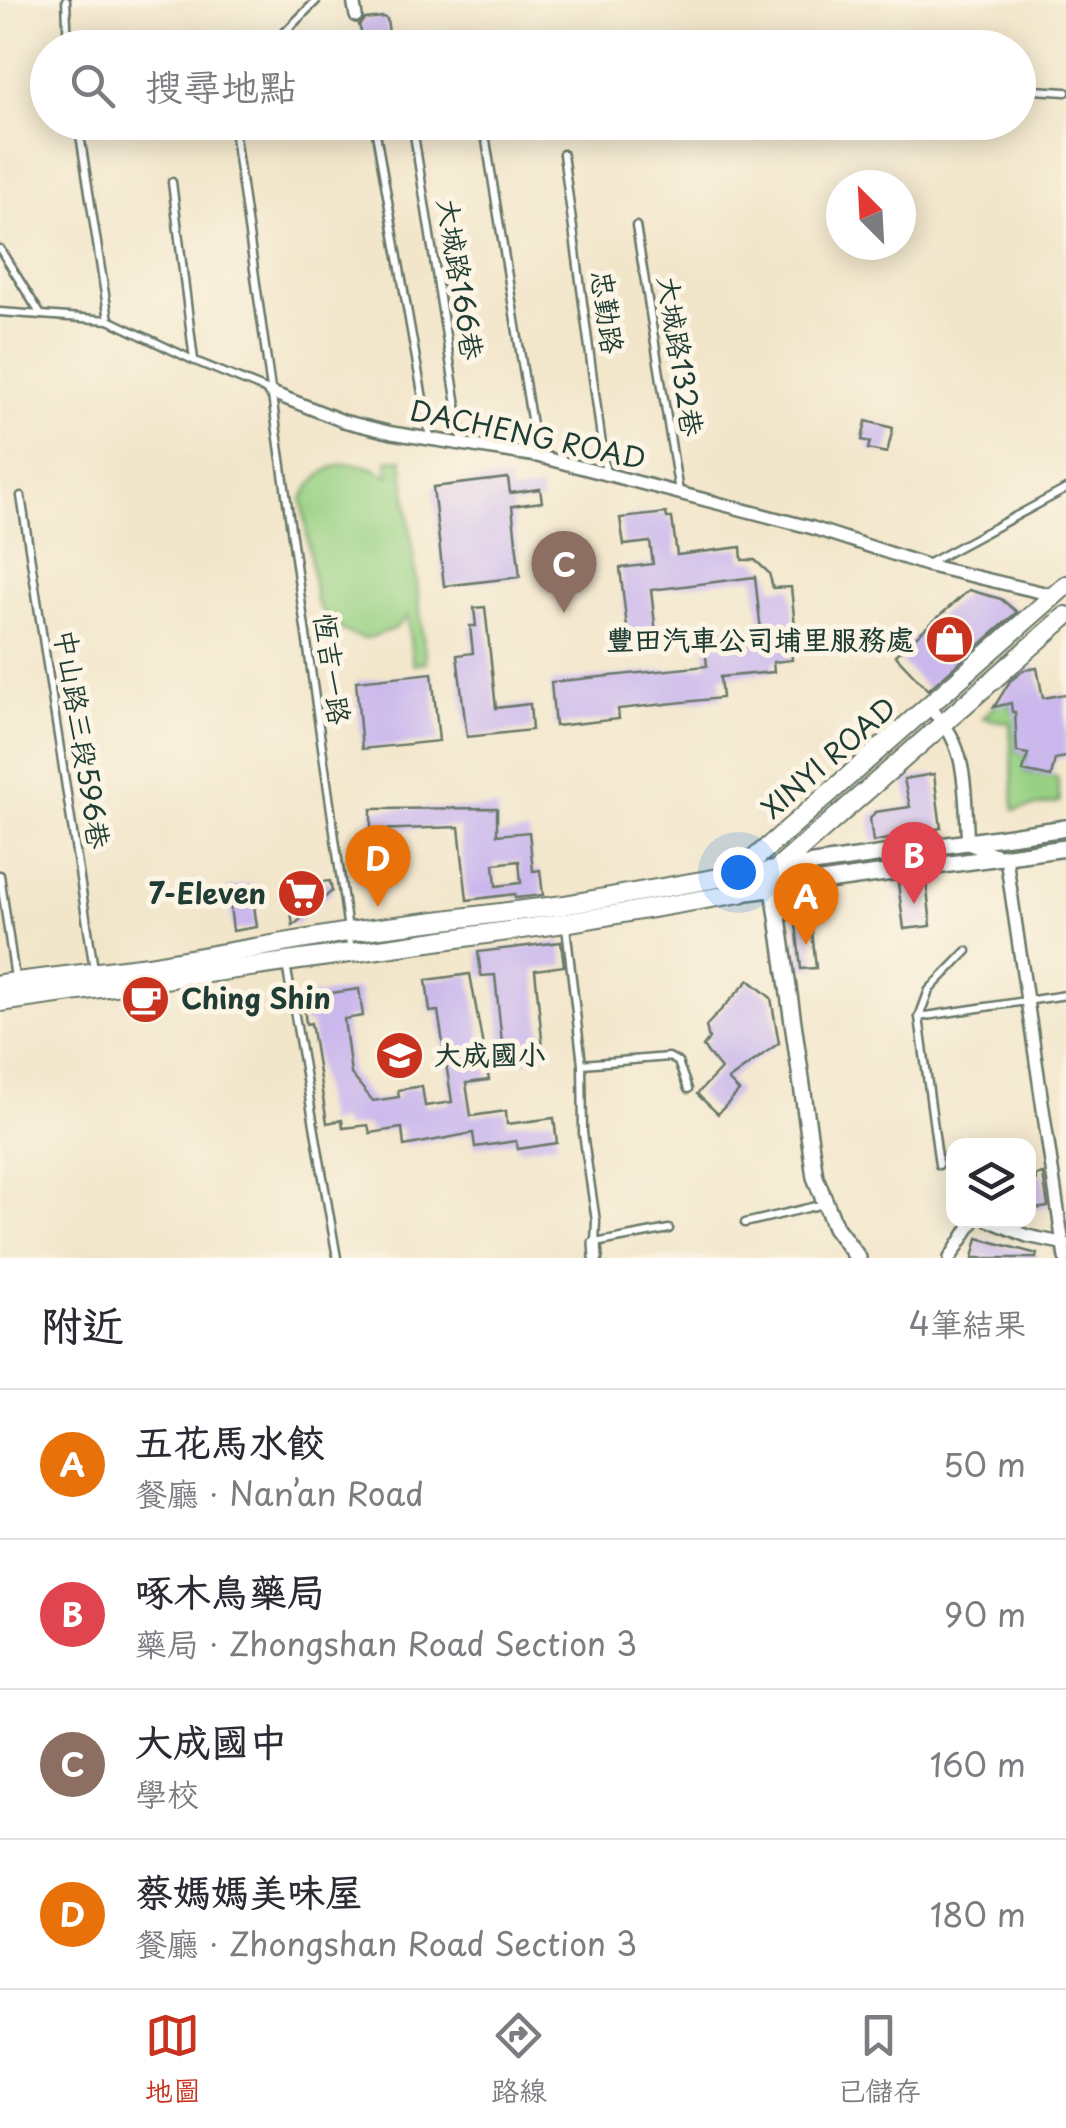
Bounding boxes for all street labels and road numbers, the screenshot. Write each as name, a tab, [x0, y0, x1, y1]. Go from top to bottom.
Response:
street label: 大城路166巷	[427, 195, 496, 364]
street label: 忠勤路	[581, 267, 636, 356]
street label: 大城路132巷	[648, 272, 716, 440]
street label: DACHENG ROAD	[407, 388, 650, 480]
street label: 恆吉一路	[304, 610, 363, 727]
street label: 中山路三段596巷	[45, 626, 122, 853]
street label: XINYI ROAD	[751, 686, 905, 828]

